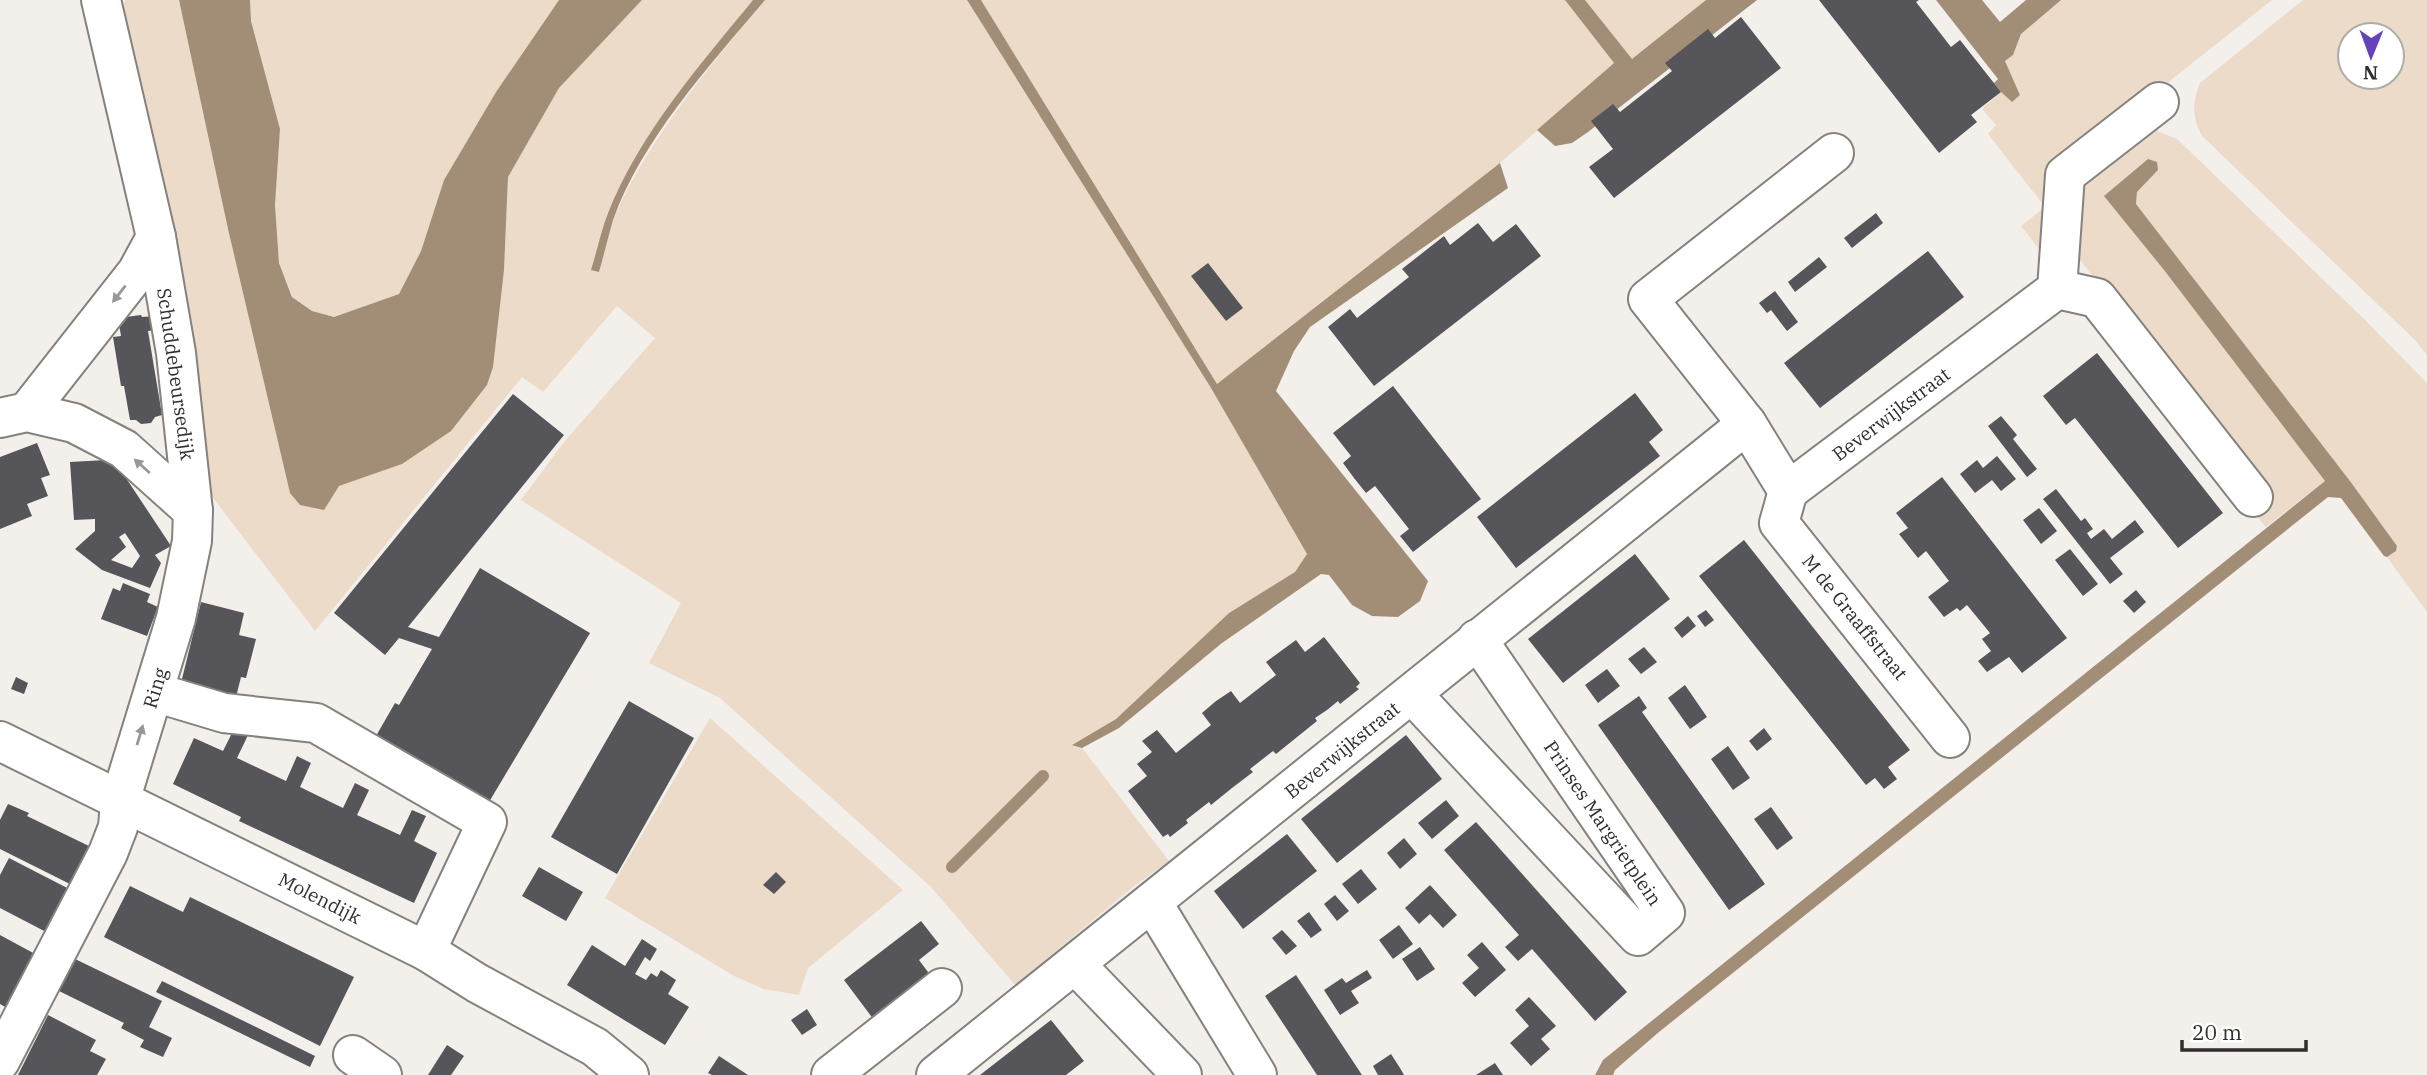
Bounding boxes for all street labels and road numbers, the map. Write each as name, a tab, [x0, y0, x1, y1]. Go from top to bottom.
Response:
street label: Schuddebeursedijk	[152, 286, 200, 462]
street label: Beverwijkstraat	[1827, 362, 1955, 466]
street label: M de Graaffstraat	[1797, 549, 1913, 685]
street label: Ring	[137, 664, 173, 711]
street label: Beverwijkstraat	[1280, 696, 1405, 804]
street label: Prinses Margrietplein	[1539, 736, 1667, 910]
street label: Molendijk	[275, 867, 365, 929]

